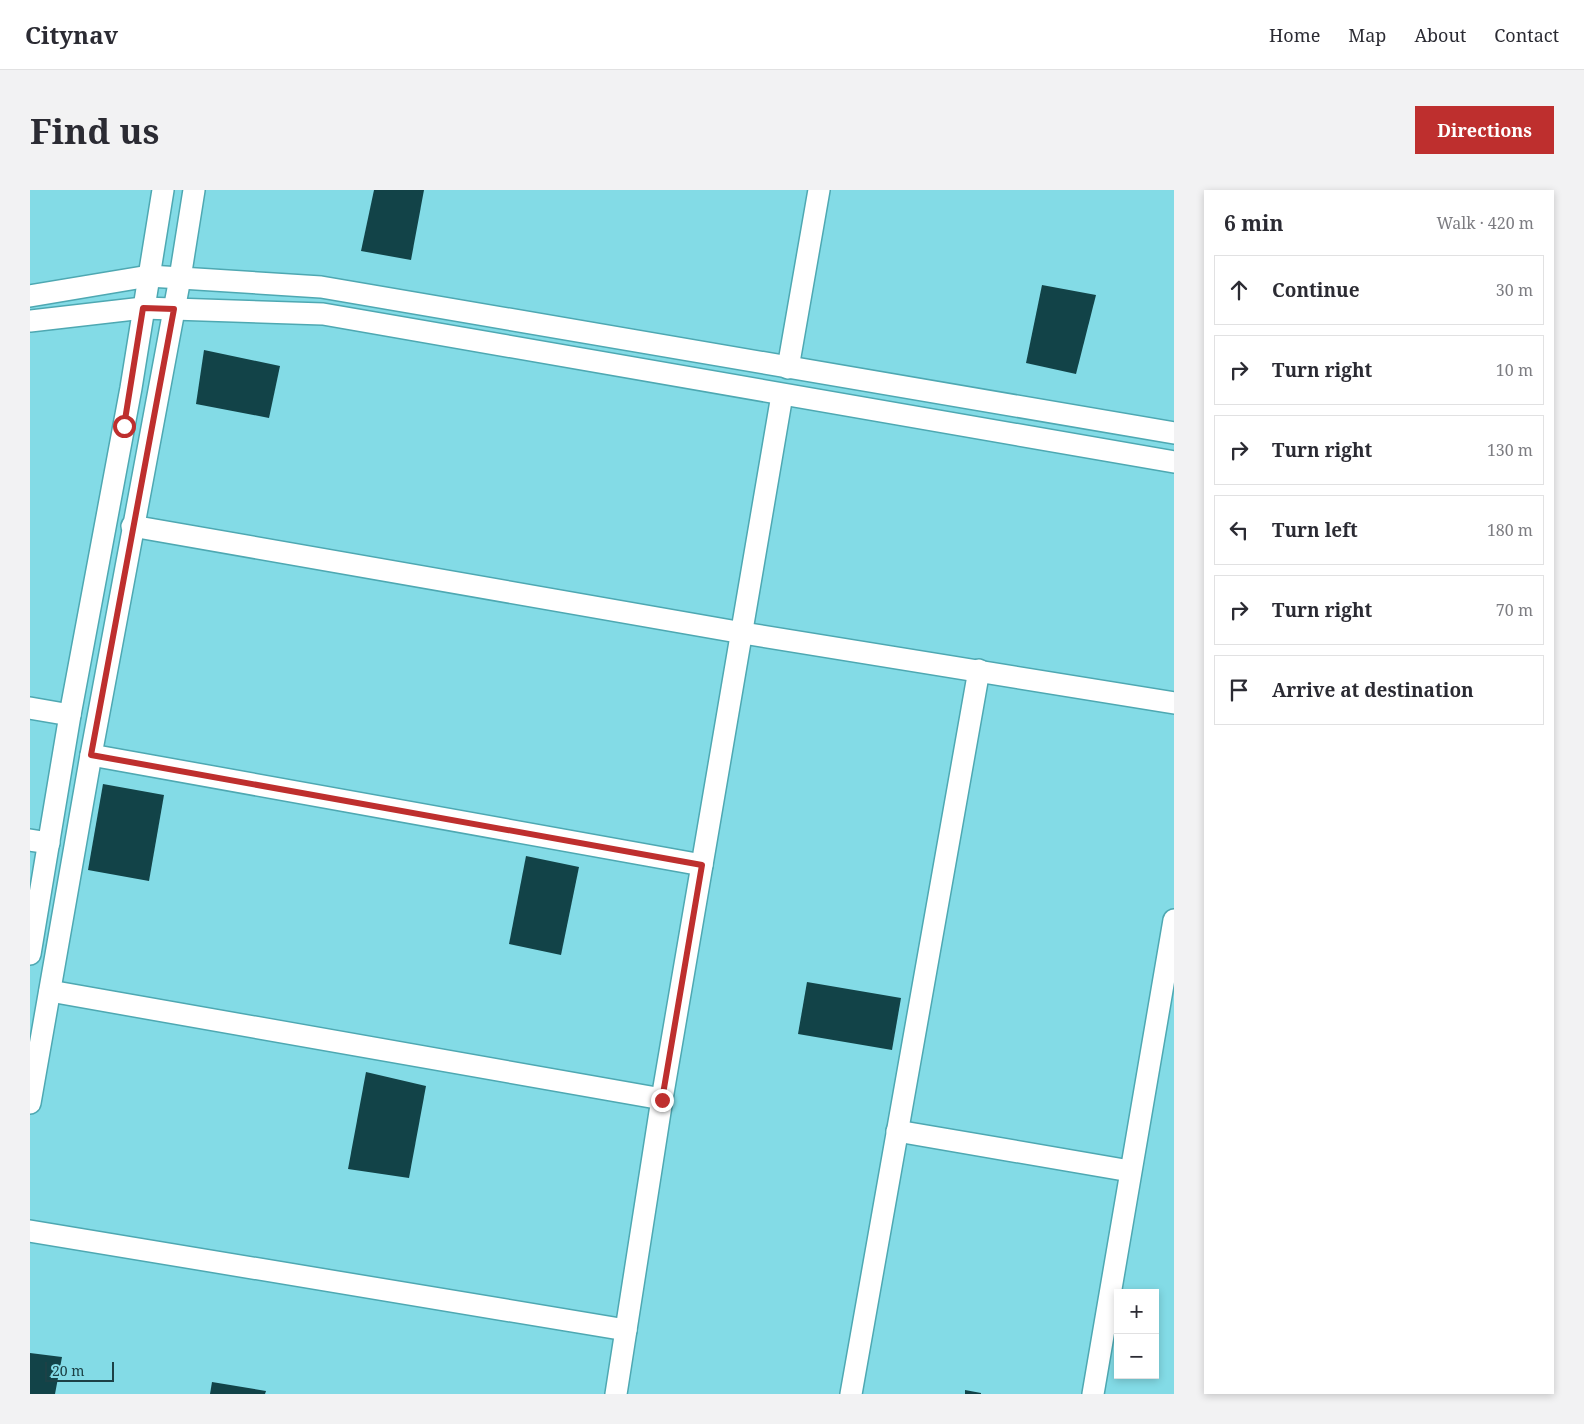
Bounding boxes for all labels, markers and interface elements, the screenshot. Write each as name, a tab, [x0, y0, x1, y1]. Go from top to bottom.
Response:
text: Citynav	[25, 18, 118, 51]
text: Home	[1269, 23, 1320, 47]
text: Map	[1348, 23, 1386, 47]
text: About	[1414, 23, 1466, 47]
text: Contact	[1494, 23, 1559, 47]
button: Directions	[1415, 106, 1554, 154]
text: Find us	[30, 107, 159, 154]
text: 6 min	[1224, 209, 1283, 237]
text: Walk · 420 m	[1437, 212, 1534, 234]
icon: ahead	[1225, 276, 1253, 304]
text: Continue	[1272, 277, 1360, 303]
text: 30 m	[1496, 279, 1533, 301]
icon: right	[1225, 356, 1253, 384]
text: Turn right	[1272, 357, 1372, 383]
text: 10 m	[1496, 359, 1533, 381]
route start	[113, 415, 136, 438]
icon: right	[1225, 436, 1253, 464]
text: Turn right	[1272, 437, 1372, 463]
text: 130 m	[1487, 439, 1533, 461]
icon: left	[1225, 516, 1253, 544]
text: Turn left	[1272, 517, 1358, 543]
text: 180 m	[1487, 519, 1533, 541]
icon: right	[1225, 596, 1253, 624]
text: Turn right	[1272, 597, 1372, 623]
text: 70 m	[1496, 599, 1533, 621]
icon: arrive	[1225, 676, 1253, 704]
text: Arrive at destination	[1272, 677, 1474, 703]
route end	[651, 1089, 674, 1112]
map controls	[1114, 1289, 1159, 1379]
button: +	[1114, 1289, 1159, 1334]
button: −	[1114, 1334, 1159, 1379]
scale bar	[45, 1359, 114, 1382]
text: 20 m	[52, 1361, 85, 1380]

